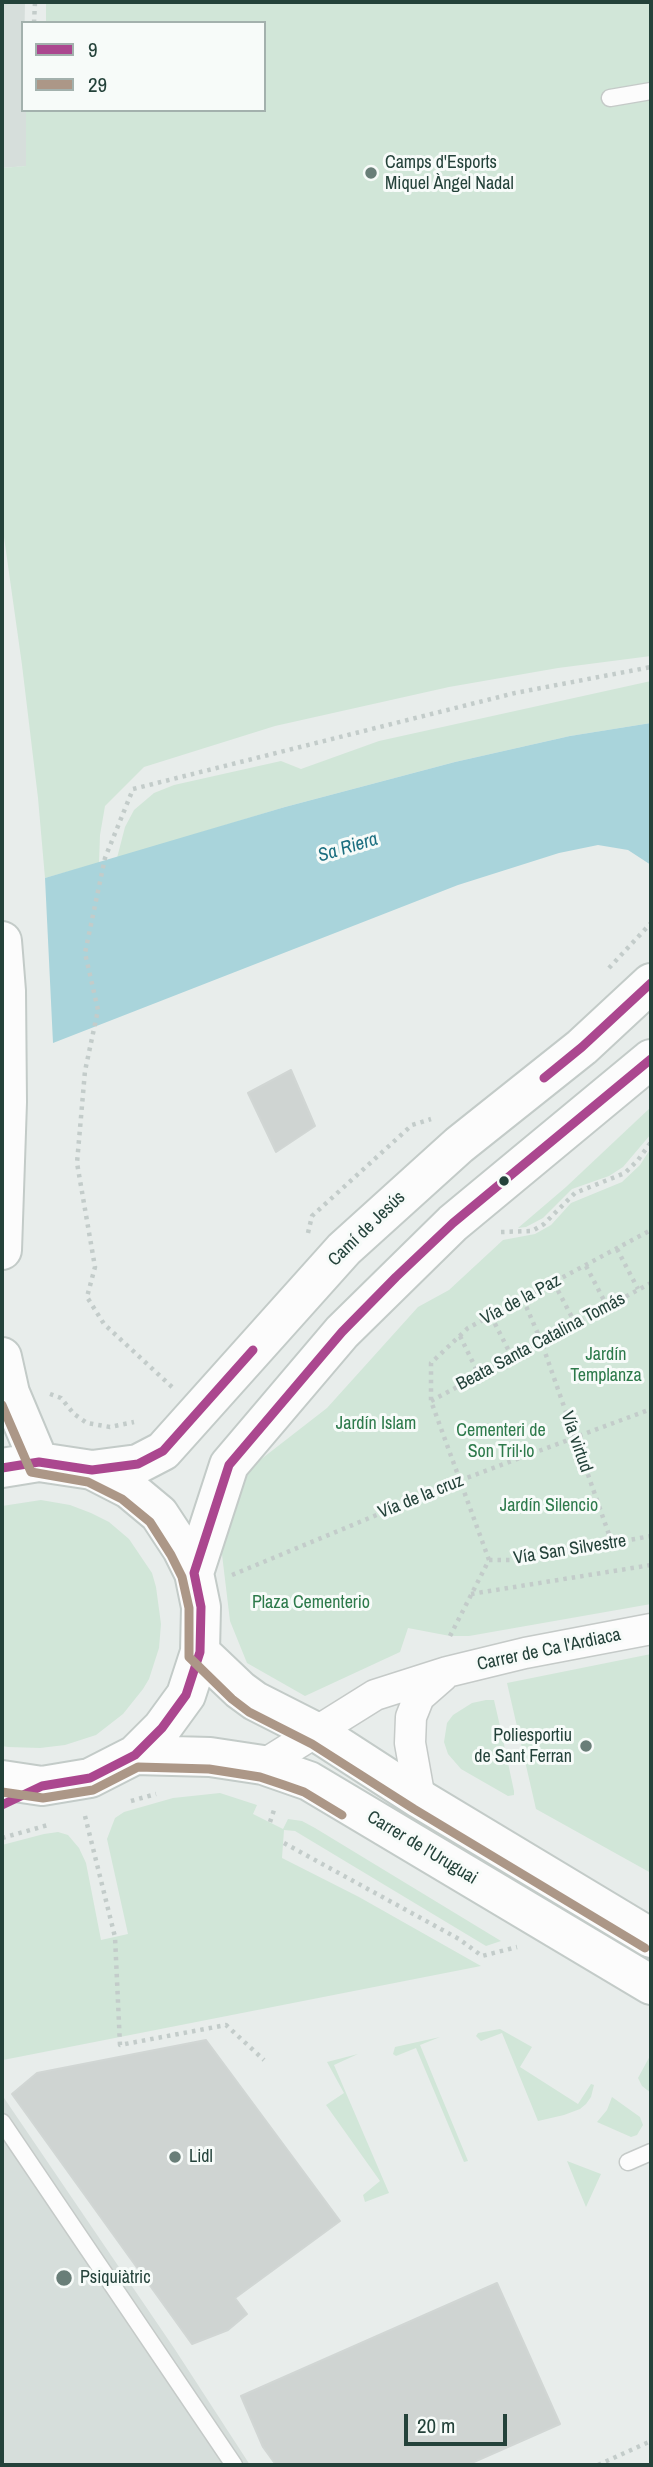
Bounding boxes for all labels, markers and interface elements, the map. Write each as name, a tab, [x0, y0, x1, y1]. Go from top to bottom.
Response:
legend	[21, 21, 266, 112]
text: 9	[88, 35, 98, 64]
text: 29	[88, 70, 107, 99]
place label: Camps d'Esports Miquel Àngel Nadal	[385, 152, 514, 194]
marker: Camps d'Esports Miquel Àngel Nadal	[363, 165, 379, 181]
water label: Sa Riera	[315, 828, 381, 868]
unlabelled marker	[497, 1174, 511, 1188]
street label: Camí de Jesús	[324, 1187, 410, 1271]
street label: Vía de la Paz	[477, 1270, 565, 1330]
street label: Beata Santa Catalina Tomás	[453, 1288, 629, 1396]
park label: Jardín Templanza	[570, 1344, 642, 1386]
street label: Vía virtud	[556, 1409, 596, 1475]
park label: Jardín Islam	[336, 1413, 416, 1435]
park label: Cementeri de Son Tril·lo	[456, 1420, 546, 1462]
street label: Vía de la cruz	[375, 1470, 467, 1524]
park label: Jardín Silencio	[500, 1495, 598, 1517]
street label: Vía San Silvestre	[512, 1530, 628, 1570]
park label: Plaza Cementerio	[252, 1592, 370, 1614]
street label: Carrer de Ca l'Ardiaca	[475, 1624, 623, 1676]
place label: Poliesportiu de Sant Ferran	[474, 1725, 572, 1768]
marker: Poliesportiu de Sant Ferran	[578, 1738, 594, 1754]
street label: Carrer de l'Uruguai	[363, 1807, 481, 1889]
place label: Lidl	[189, 2146, 213, 2168]
marker: Lidl	[167, 2149, 183, 2165]
place label: Psiquiàtric	[80, 2267, 151, 2289]
marker: Psiquiàtric	[54, 2268, 74, 2288]
scale bar	[408, 2400, 511, 2444]
text: 20 m	[417, 2411, 455, 2440]

